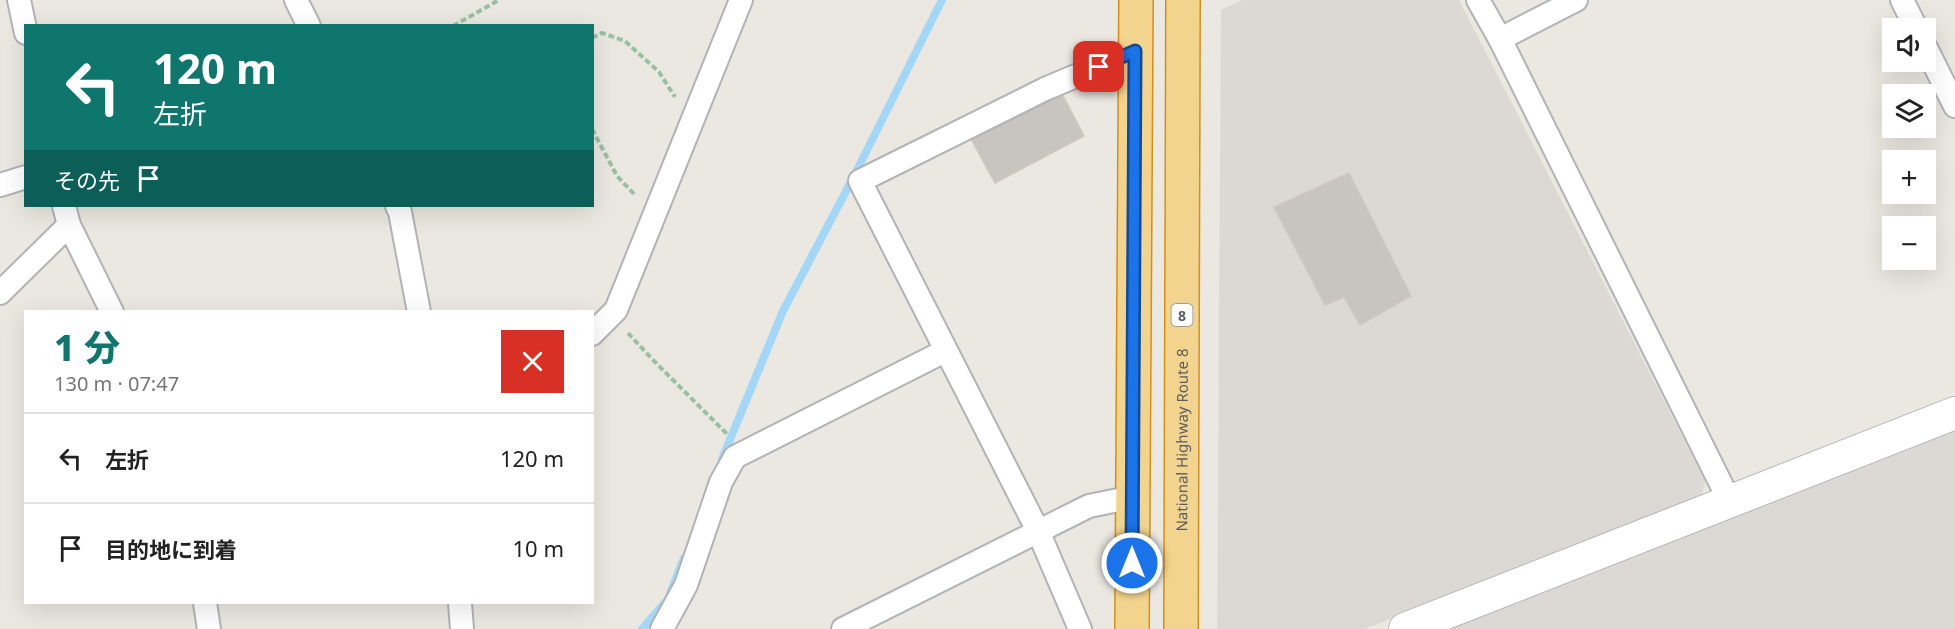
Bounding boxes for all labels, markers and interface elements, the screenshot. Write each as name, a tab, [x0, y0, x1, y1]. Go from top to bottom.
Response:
map controls	[1882, 18, 1936, 270]
button: sound	[1882, 18, 1936, 72]
text: 120 m	[153, 39, 277, 96]
pin	[1073, 41, 1124, 92]
icon: left	[54, 48, 132, 126]
icon: arrive	[1082, 50, 1115, 83]
button: layers	[1882, 84, 1936, 138]
text: 左折	[153, 95, 207, 132]
button: +	[1882, 150, 1936, 204]
icon: arrive	[132, 162, 165, 195]
text: その先	[54, 165, 120, 195]
button: −	[1882, 216, 1936, 270]
road number: 8	[1172, 304, 1192, 326]
text: 1 分	[54, 323, 120, 372]
button: close	[501, 330, 564, 393]
street label: National Highway Route 8	[1171, 348, 1192, 532]
text: 130 m · 07:47	[54, 370, 179, 397]
icon: left	[54, 442, 87, 475]
text: 120 m	[500, 443, 564, 473]
text: 左折	[105, 444, 149, 474]
position arrow	[1100, 531, 1164, 595]
icon: arrive	[54, 532, 87, 565]
text: 10 m	[513, 533, 564, 563]
text: 目的地に到着	[105, 534, 237, 564]

